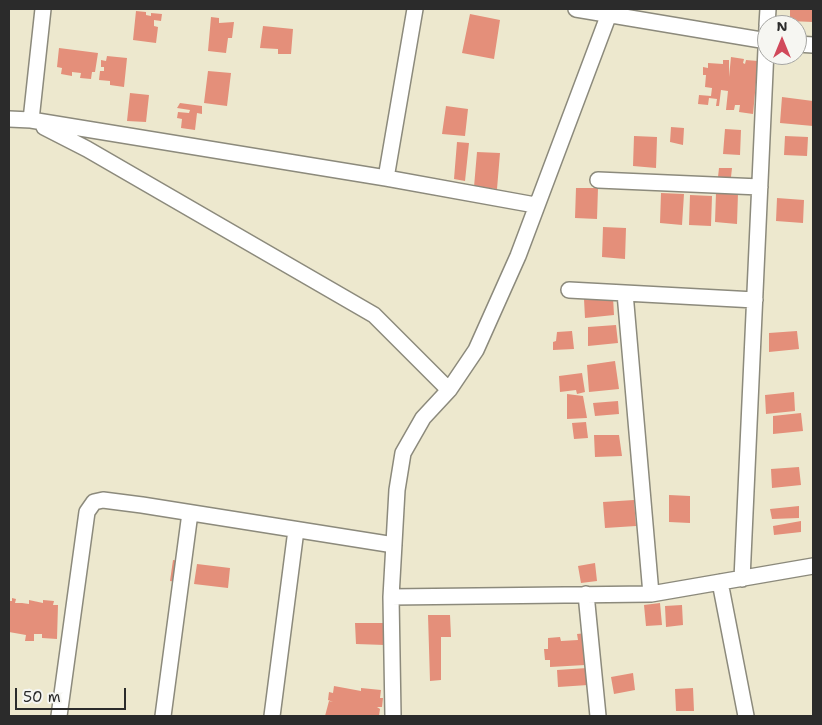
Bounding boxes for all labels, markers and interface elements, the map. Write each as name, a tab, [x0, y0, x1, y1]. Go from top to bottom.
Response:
north arrow	[757, 15, 807, 65]
text: N	[776, 17, 788, 35]
scale bar	[18, 678, 129, 710]
text: 50 m	[23, 687, 61, 707]

